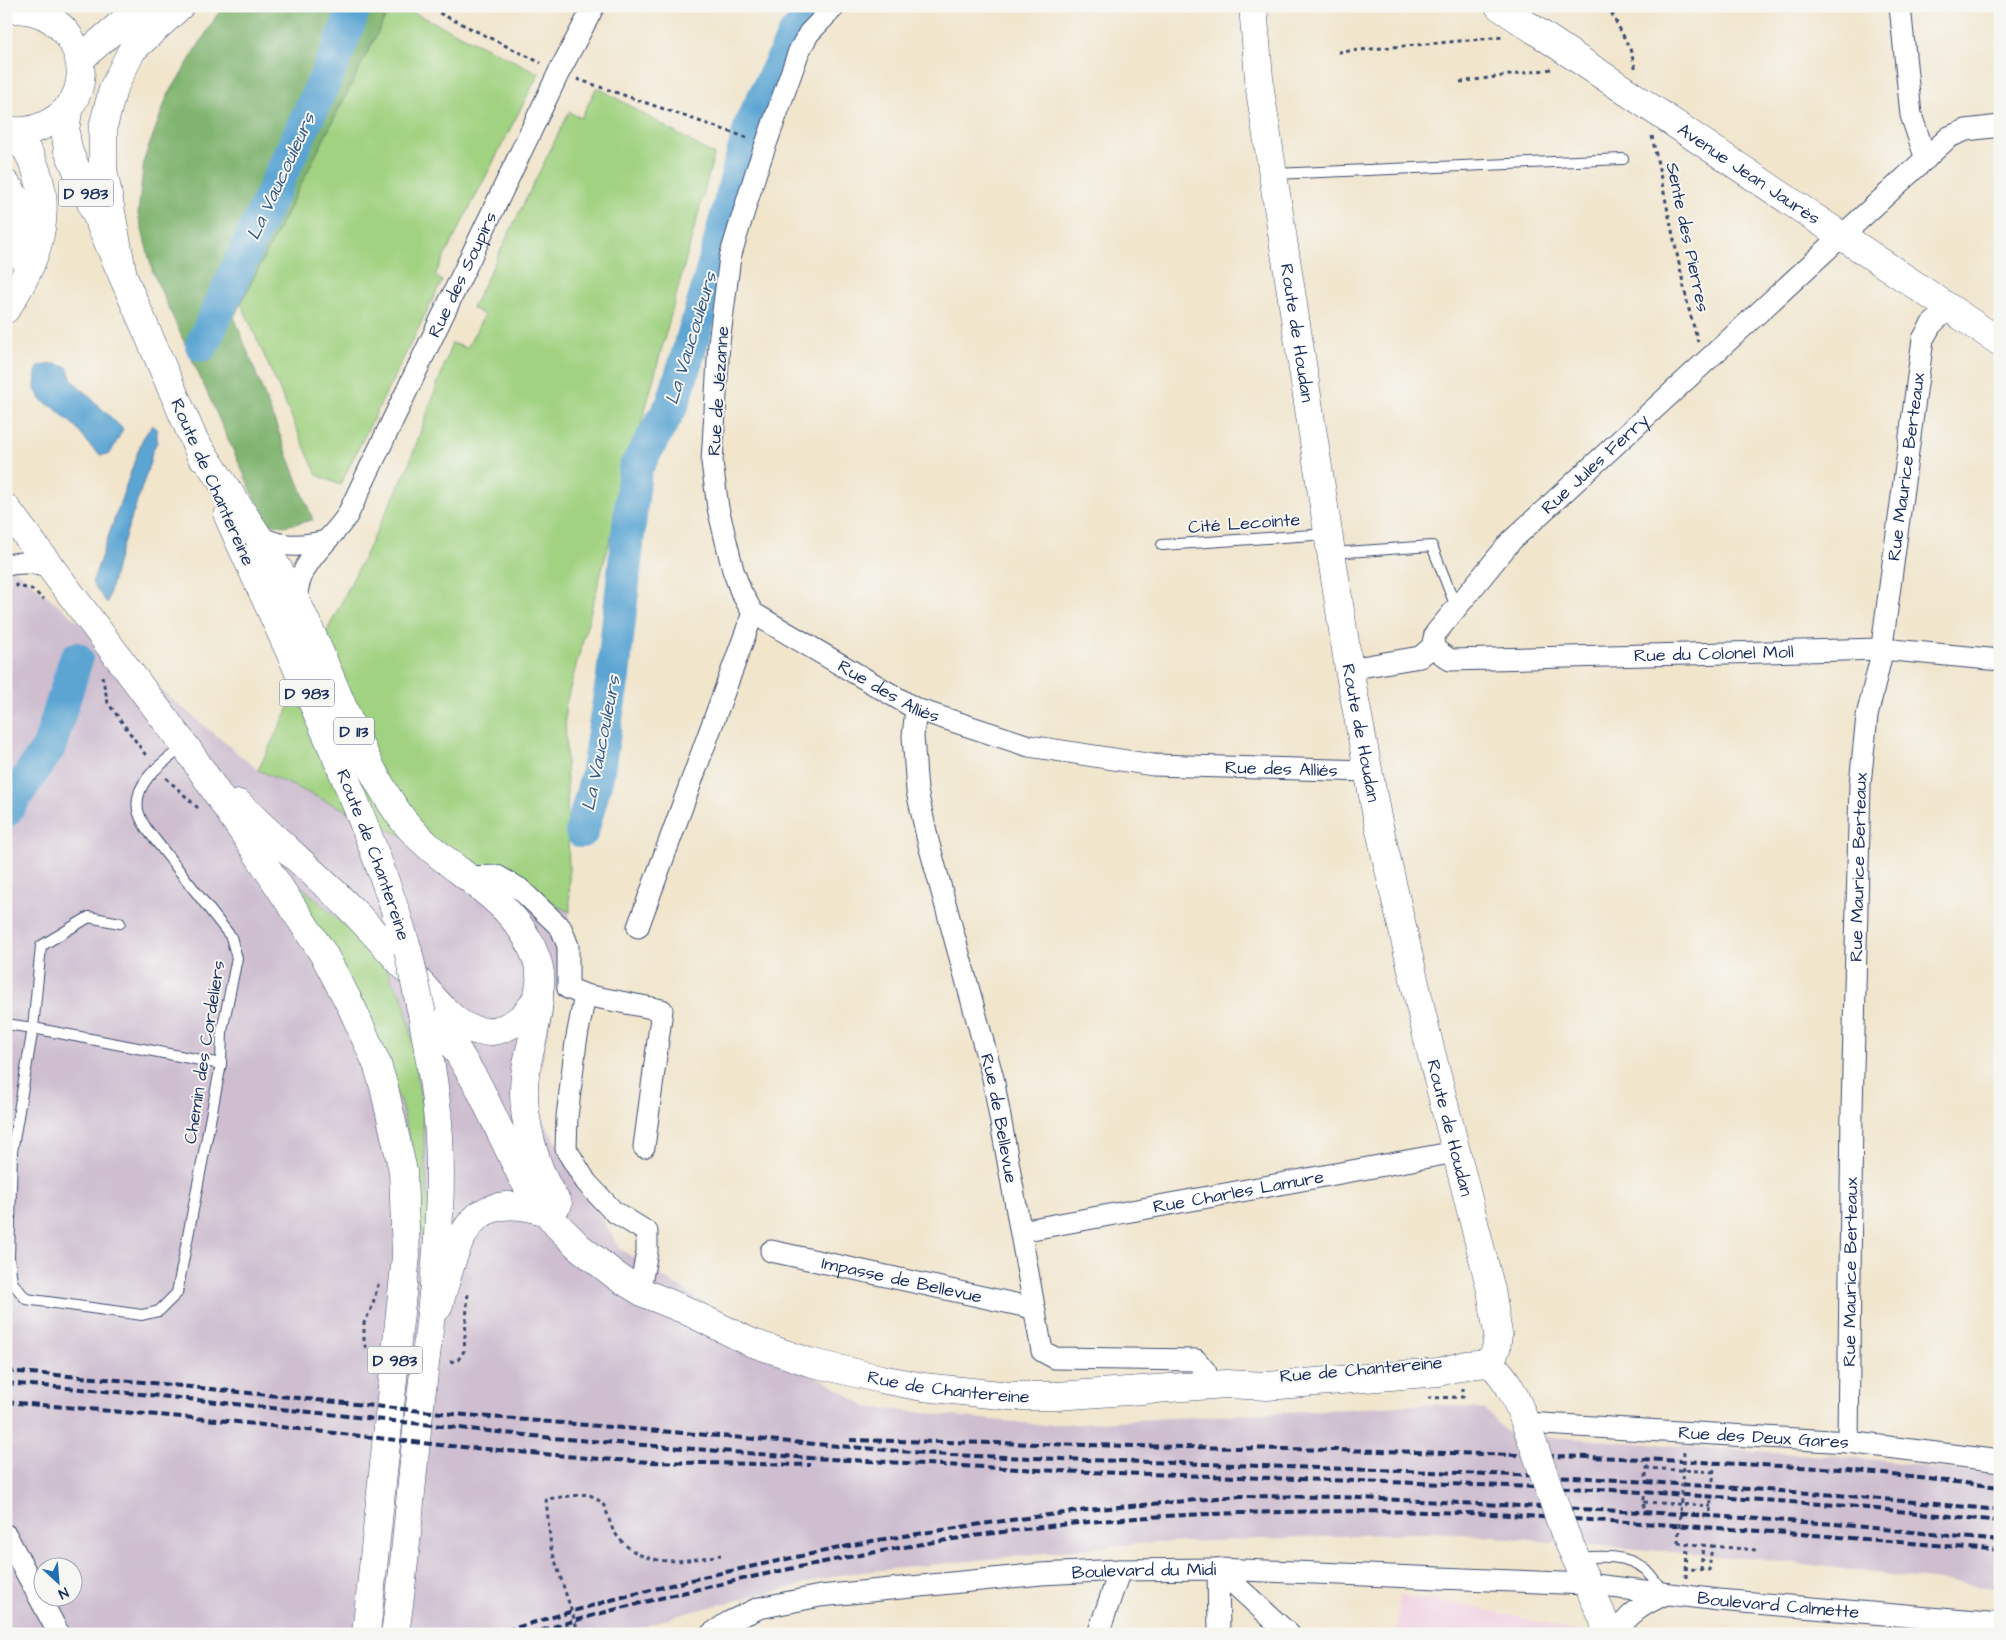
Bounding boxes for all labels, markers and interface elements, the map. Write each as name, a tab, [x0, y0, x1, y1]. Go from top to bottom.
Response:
water label: La Vaucouleurs	[240, 108, 323, 244]
street label: Avenue Jean Jaurès	[1672, 117, 1825, 231]
street label: Sente des Pierres	[1659, 160, 1716, 314]
road number: D 983	[58, 180, 114, 207]
street label: Rue des Soupirs	[422, 208, 504, 342]
street label: Route de Houdan	[1274, 262, 1320, 404]
water label: La Vaucouleurs	[659, 268, 725, 408]
street label: Rue de Jézanne	[701, 325, 736, 457]
street label: Rue Maurice Berteaux	[1882, 371, 1931, 562]
street label: Route de Chantereine	[164, 395, 261, 570]
street label: Rue Jules Ferry	[1536, 408, 1655, 520]
street label: Cité Lecointe	[1187, 507, 1301, 540]
street label: Rue du Colonel Moll	[1633, 639, 1794, 668]
street label: Rue des Alliés	[833, 654, 943, 729]
street label: Route de Houdan	[1335, 662, 1386, 804]
water label: La Vaucouleurs	[575, 672, 628, 813]
road number: D 983	[280, 680, 334, 706]
road number: D 113	[334, 718, 374, 744]
street label: Rue des Alliés	[1225, 755, 1338, 783]
street label: Route de Chantereine	[330, 766, 416, 944]
street label: Rue Maurice Berteaux	[1844, 771, 1874, 962]
street label: Chemin des Cordeliers	[178, 958, 231, 1146]
street label: Rue de Bellevue	[974, 1051, 1024, 1185]
street label: Route de Houdan	[1420, 1057, 1479, 1199]
street label: Rue Charles Lamure	[1151, 1164, 1326, 1220]
street label: Rue Maurice Berteaux	[1837, 1177, 1864, 1367]
street label: Impasse de Bellevue	[819, 1250, 985, 1310]
road number: D 983	[368, 1346, 422, 1374]
street label: Rue de Chantereine	[1279, 1350, 1444, 1389]
street label: Rue de Chantereine	[865, 1364, 1030, 1409]
street label: Rue des Deux Gares	[1678, 1420, 1850, 1455]
street label: Boulevard du Midi	[1071, 1557, 1217, 1585]
north arrow	[32, 1558, 82, 1608]
text: N	[55, 1582, 72, 1604]
street label: Boulevard Calmette	[1696, 1585, 1861, 1625]

